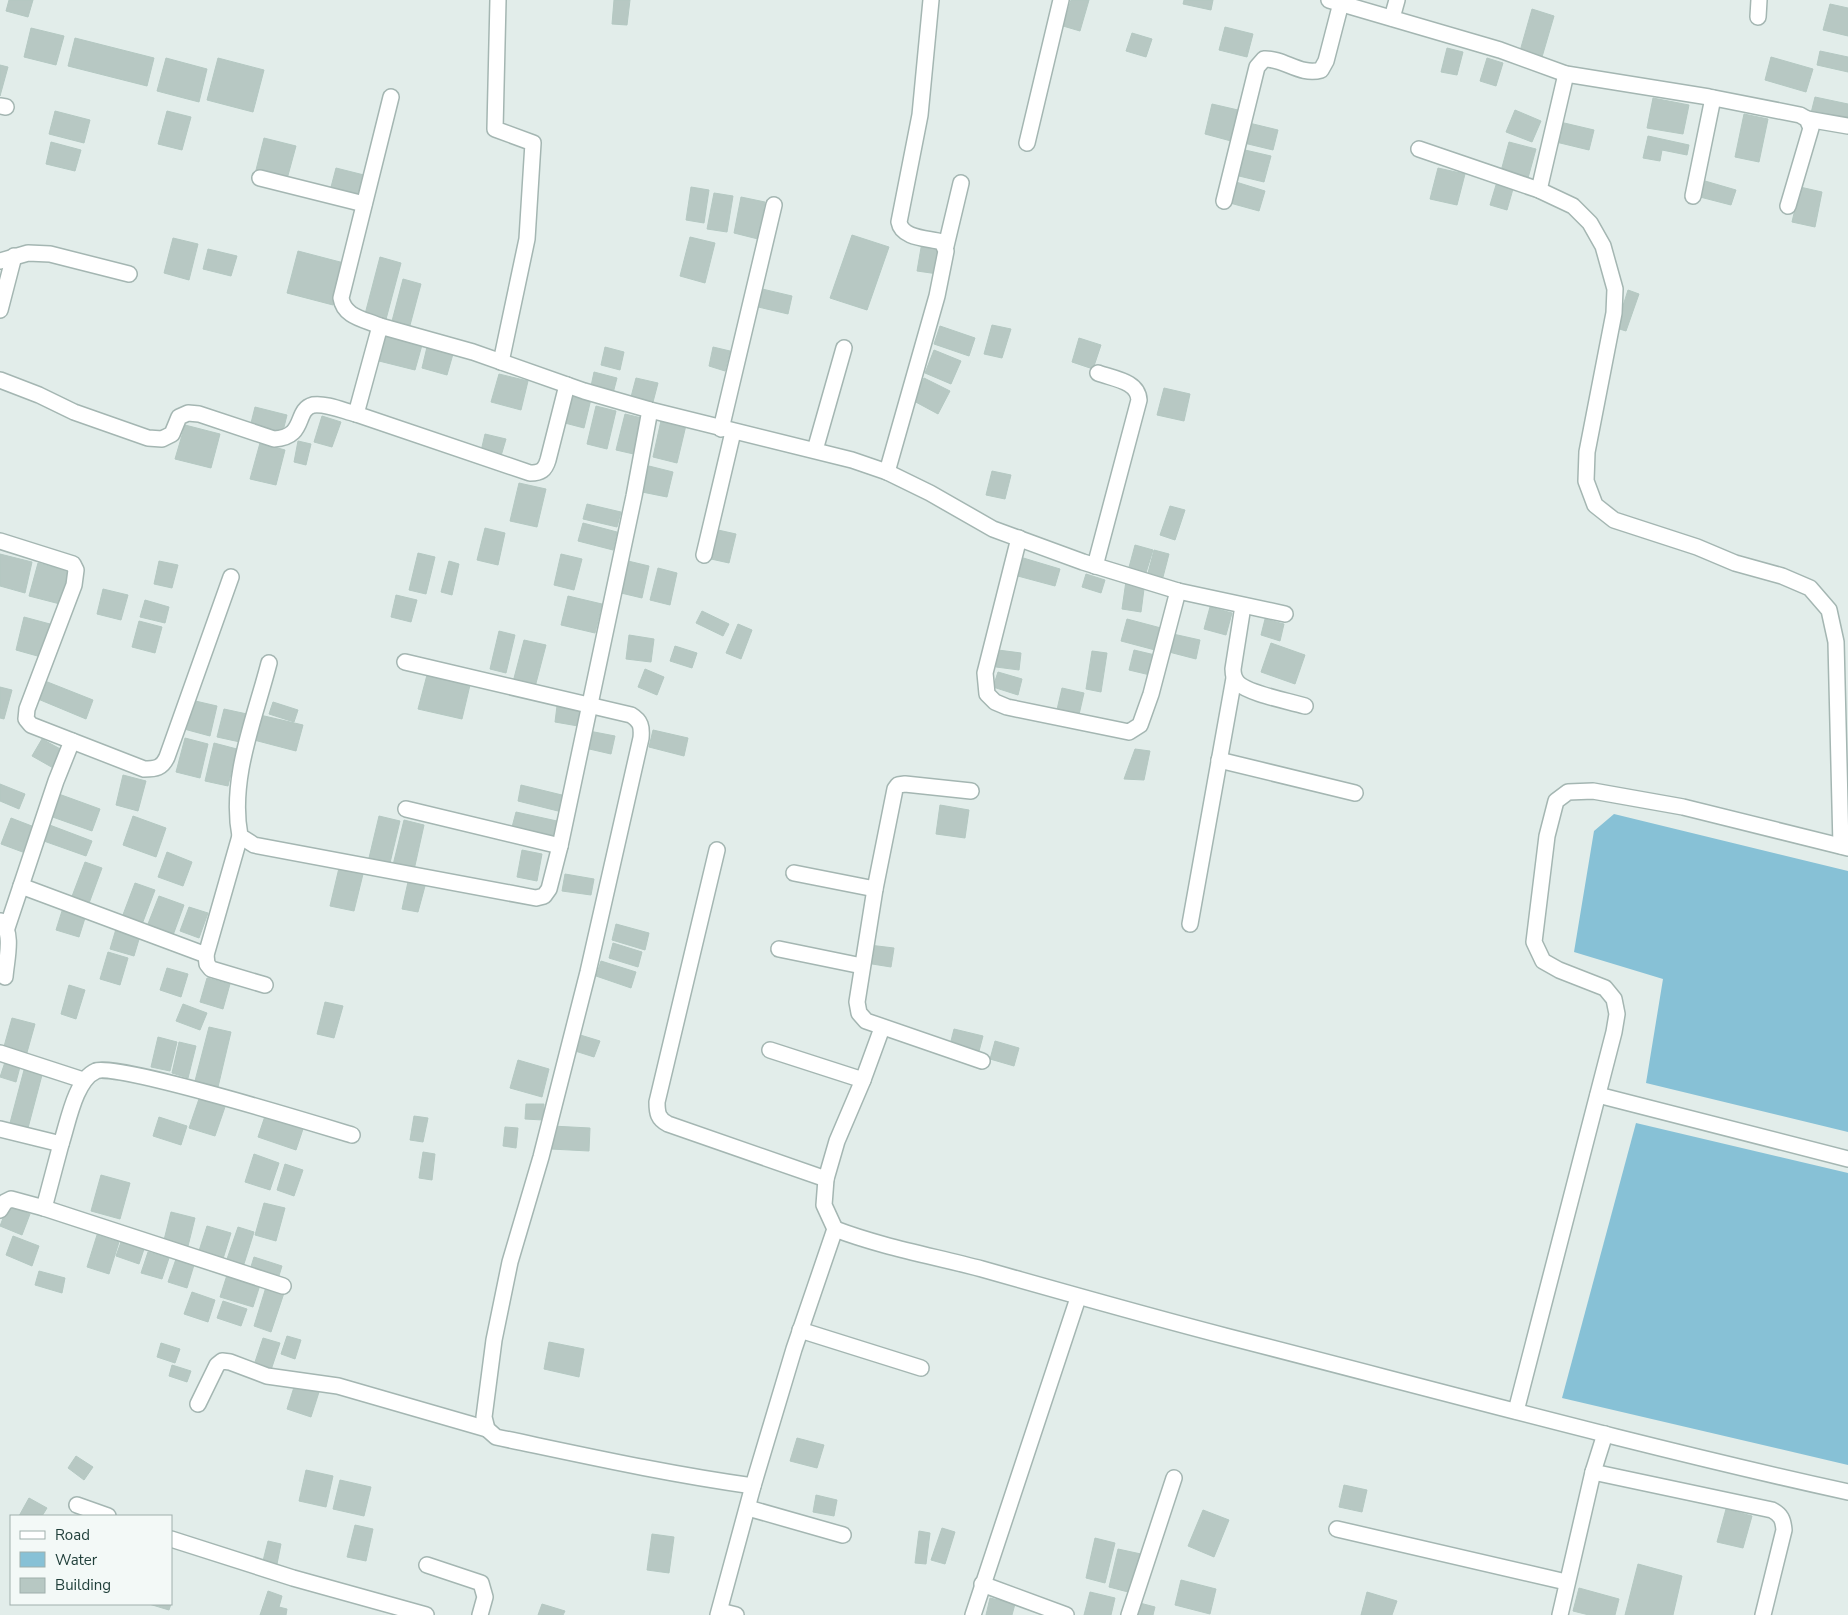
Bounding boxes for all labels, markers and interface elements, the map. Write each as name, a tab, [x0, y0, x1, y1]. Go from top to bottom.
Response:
legend	[10, 1515, 172, 1605]
text: Road	[55, 1525, 90, 1545]
text: Water	[55, 1550, 98, 1570]
text: Building	[55, 1575, 111, 1595]

